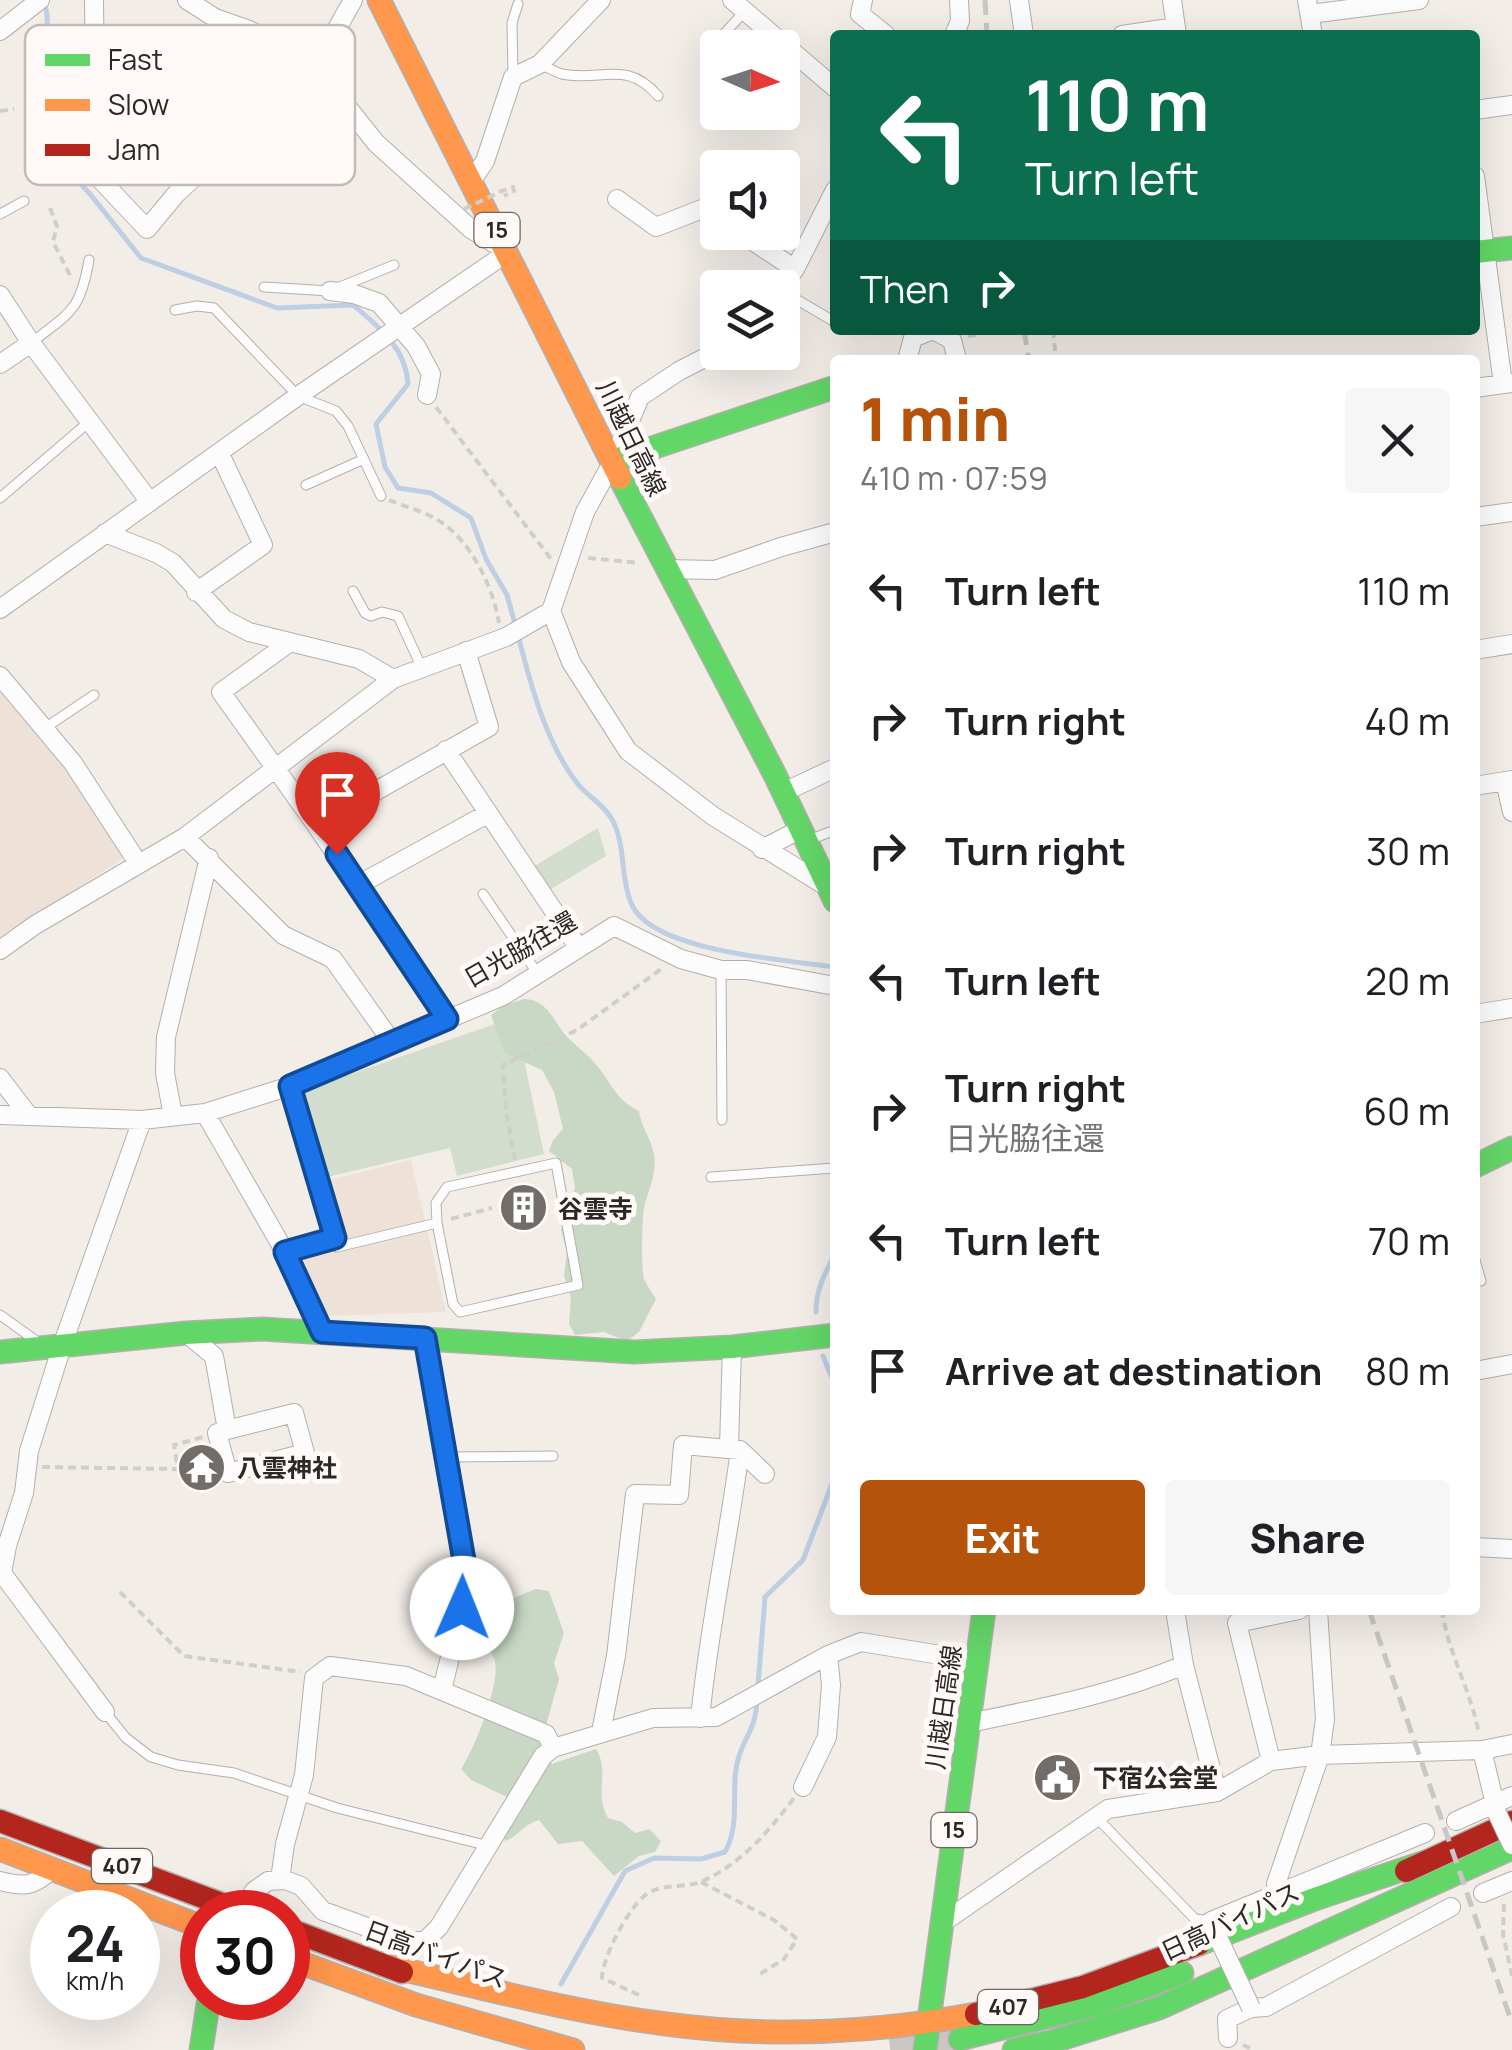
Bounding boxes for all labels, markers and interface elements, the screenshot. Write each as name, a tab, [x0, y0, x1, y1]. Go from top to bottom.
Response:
legend	[25, 25, 355, 185]
north arrow	[700, 30, 800, 130]
map controls	[700, 30, 800, 370]
text: Fast	[108, 40, 163, 78]
text: 110 m	[1025, 56, 1209, 152]
icon: left	[860, 70, 990, 200]
text: Slow	[108, 85, 169, 123]
text: Jam	[108, 130, 160, 168]
text: Turn left	[1025, 147, 1199, 209]
button: sound	[700, 150, 800, 250]
road number: 15	[474, 213, 520, 247]
icon: right	[969, 260, 1024, 315]
text: Then	[860, 262, 949, 314]
button: layers	[700, 270, 800, 370]
street label: 川越日高線	[589, 374, 675, 502]
text: 1 min	[860, 377, 1010, 459]
button: close	[1345, 388, 1450, 493]
text: 410 m · 07:59	[860, 456, 1048, 500]
icon: left	[860, 563, 915, 618]
text: Turn left	[945, 564, 1101, 616]
text: 110 m	[1357, 564, 1450, 616]
icon: right	[860, 693, 915, 748]
text: Turn right	[945, 694, 1126, 746]
text: 40 m	[1365, 694, 1450, 746]
pin	[295, 752, 380, 855]
icon: arrive	[310, 767, 365, 822]
icon: right	[860, 823, 915, 878]
text: Turn right	[945, 824, 1126, 876]
text: 30 m	[1366, 824, 1450, 876]
street label: 日光脇往還	[457, 903, 583, 995]
icon: left	[860, 953, 915, 1008]
text: Turn left	[945, 954, 1101, 1006]
text: 20 m	[1365, 954, 1450, 1006]
text: Turn right	[945, 1061, 1126, 1113]
icon: right	[860, 1083, 915, 1138]
text: 60 m	[1363, 1084, 1450, 1136]
text: 日光脇往還	[945, 1116, 1105, 1160]
building icon: 谷雲寺	[497, 1182, 549, 1234]
place label: 谷雲寺	[558, 1191, 633, 1226]
icon: left	[860, 1213, 915, 1268]
text: Turn left	[945, 1214, 1101, 1266]
text: 70 m	[1368, 1214, 1450, 1266]
icon: arrive	[860, 1343, 915, 1398]
text: Arrive at destination	[945, 1344, 1322, 1396]
text: 80 m	[1365, 1344, 1450, 1396]
temple icon: 八雲神社	[176, 1441, 228, 1493]
place label: 八雲神社	[237, 1450, 337, 1485]
button: Exit	[860, 1480, 1145, 1595]
button: Share	[1165, 1480, 1450, 1595]
position arrow	[410, 1556, 514, 1660]
street label: 川越日高線	[917, 1643, 969, 1771]
public building icon: 下宿公会堂	[1032, 1751, 1084, 1803]
place label: 下宿公会堂	[1093, 1760, 1218, 1795]
road number: 15	[932, 1813, 976, 1847]
road number: 407	[92, 1849, 152, 1883]
street label: 日高バイパス	[1155, 1874, 1305, 1968]
speed limit sign: 30	[180, 1890, 310, 2020]
text: 24	[65, 1909, 125, 1977]
street label: 日高バイパス	[360, 1912, 512, 1996]
text: km/h	[66, 1963, 124, 1998]
road number: 407	[978, 1990, 1038, 2024]

